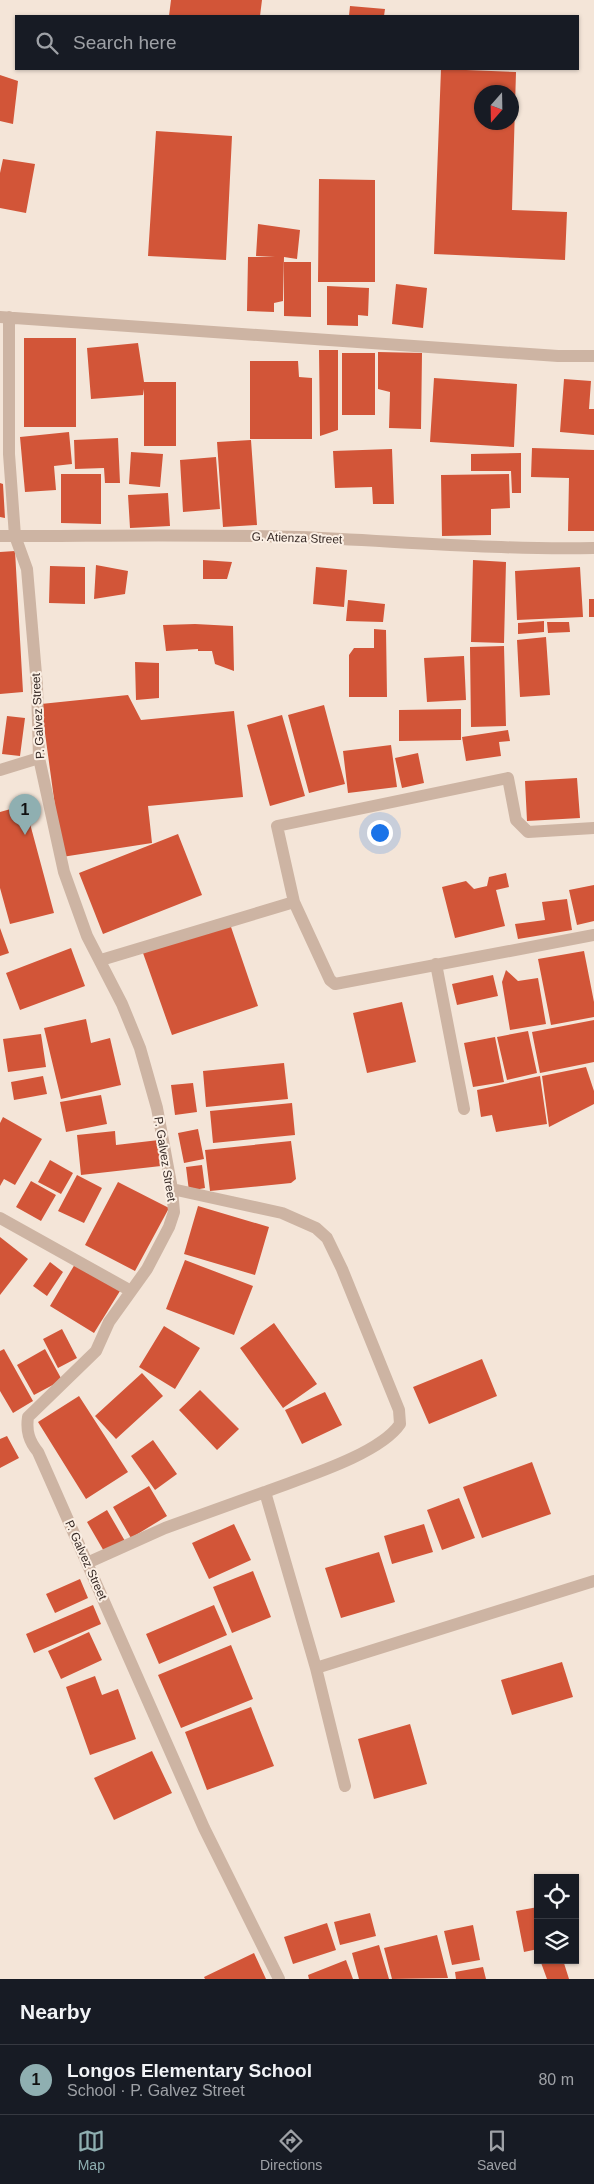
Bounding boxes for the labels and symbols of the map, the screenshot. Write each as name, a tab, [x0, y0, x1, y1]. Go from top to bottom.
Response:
north arrow	[474, 85, 519, 130]
street label: G. Atienza Street	[251, 529, 343, 547]
street label: P. Galvez Street	[29, 672, 47, 759]
pin: 1	[9, 794, 41, 835]
your location	[367, 820, 393, 846]
street label: P. Galvez Street	[151, 1116, 179, 1203]
street label: P. Galvez Street	[62, 1518, 110, 1603]

